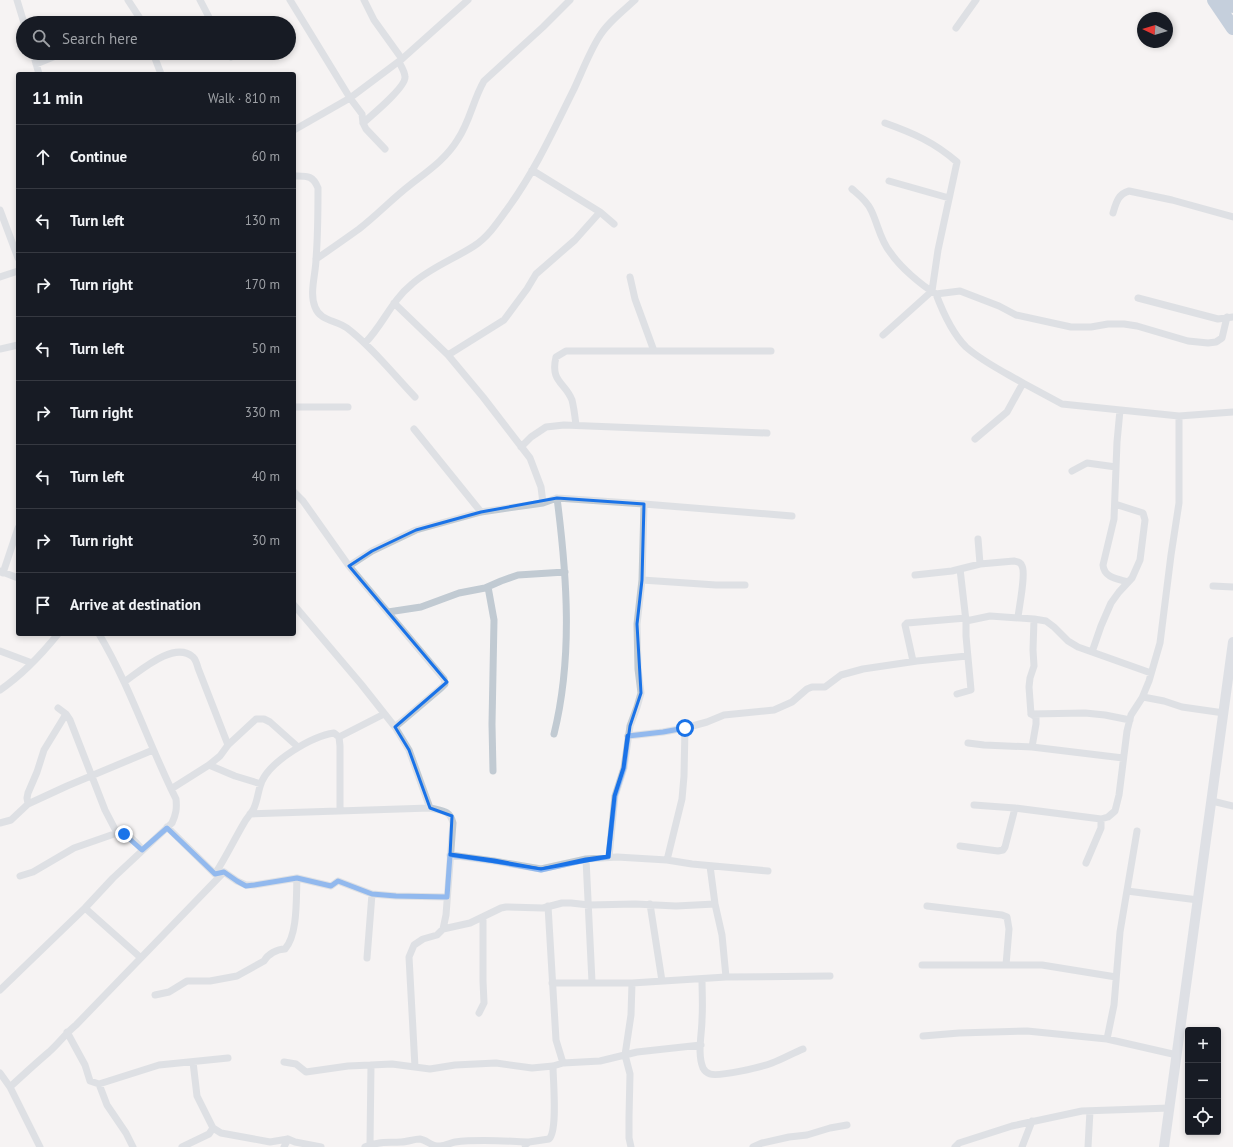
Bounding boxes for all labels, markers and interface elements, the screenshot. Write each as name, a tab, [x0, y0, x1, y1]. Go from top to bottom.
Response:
north arrow	[1137, 12, 1173, 48]
search box	[16, 16, 296, 60]
icon: search	[30, 27, 52, 49]
text: Search here	[62, 29, 138, 48]
text: 11 min	[32, 87, 83, 109]
text: Walk · 810 m	[208, 90, 280, 107]
icon: ahead	[32, 146, 54, 168]
text: Continue	[70, 147, 127, 166]
text: 60 m	[252, 148, 280, 165]
icon: left	[32, 210, 54, 232]
text: Turn left	[70, 211, 124, 230]
text: 130 m	[245, 212, 280, 229]
icon: right	[32, 274, 54, 296]
text: Turn right	[70, 275, 133, 294]
text: 170 m	[245, 276, 280, 293]
icon: left	[32, 338, 54, 360]
text: Turn left	[70, 339, 124, 358]
text: 50 m	[252, 340, 280, 357]
icon: right	[32, 402, 54, 424]
text: Turn right	[70, 403, 133, 422]
text: 330 m	[245, 404, 280, 421]
icon: left	[32, 466, 54, 488]
text: Turn left	[70, 467, 124, 486]
text: 40 m	[252, 468, 280, 485]
icon: right	[32, 530, 54, 552]
text: Turn right	[70, 531, 133, 550]
text: 30 m	[252, 532, 280, 549]
icon: arrive	[32, 594, 54, 616]
text: Arrive at destination	[70, 595, 201, 614]
route start	[676, 719, 694, 737]
route end	[115, 825, 133, 843]
map controls	[1185, 1027, 1221, 1135]
button: +	[1185, 1027, 1221, 1063]
button: −	[1185, 1063, 1221, 1099]
button: locate	[1185, 1099, 1221, 1135]

